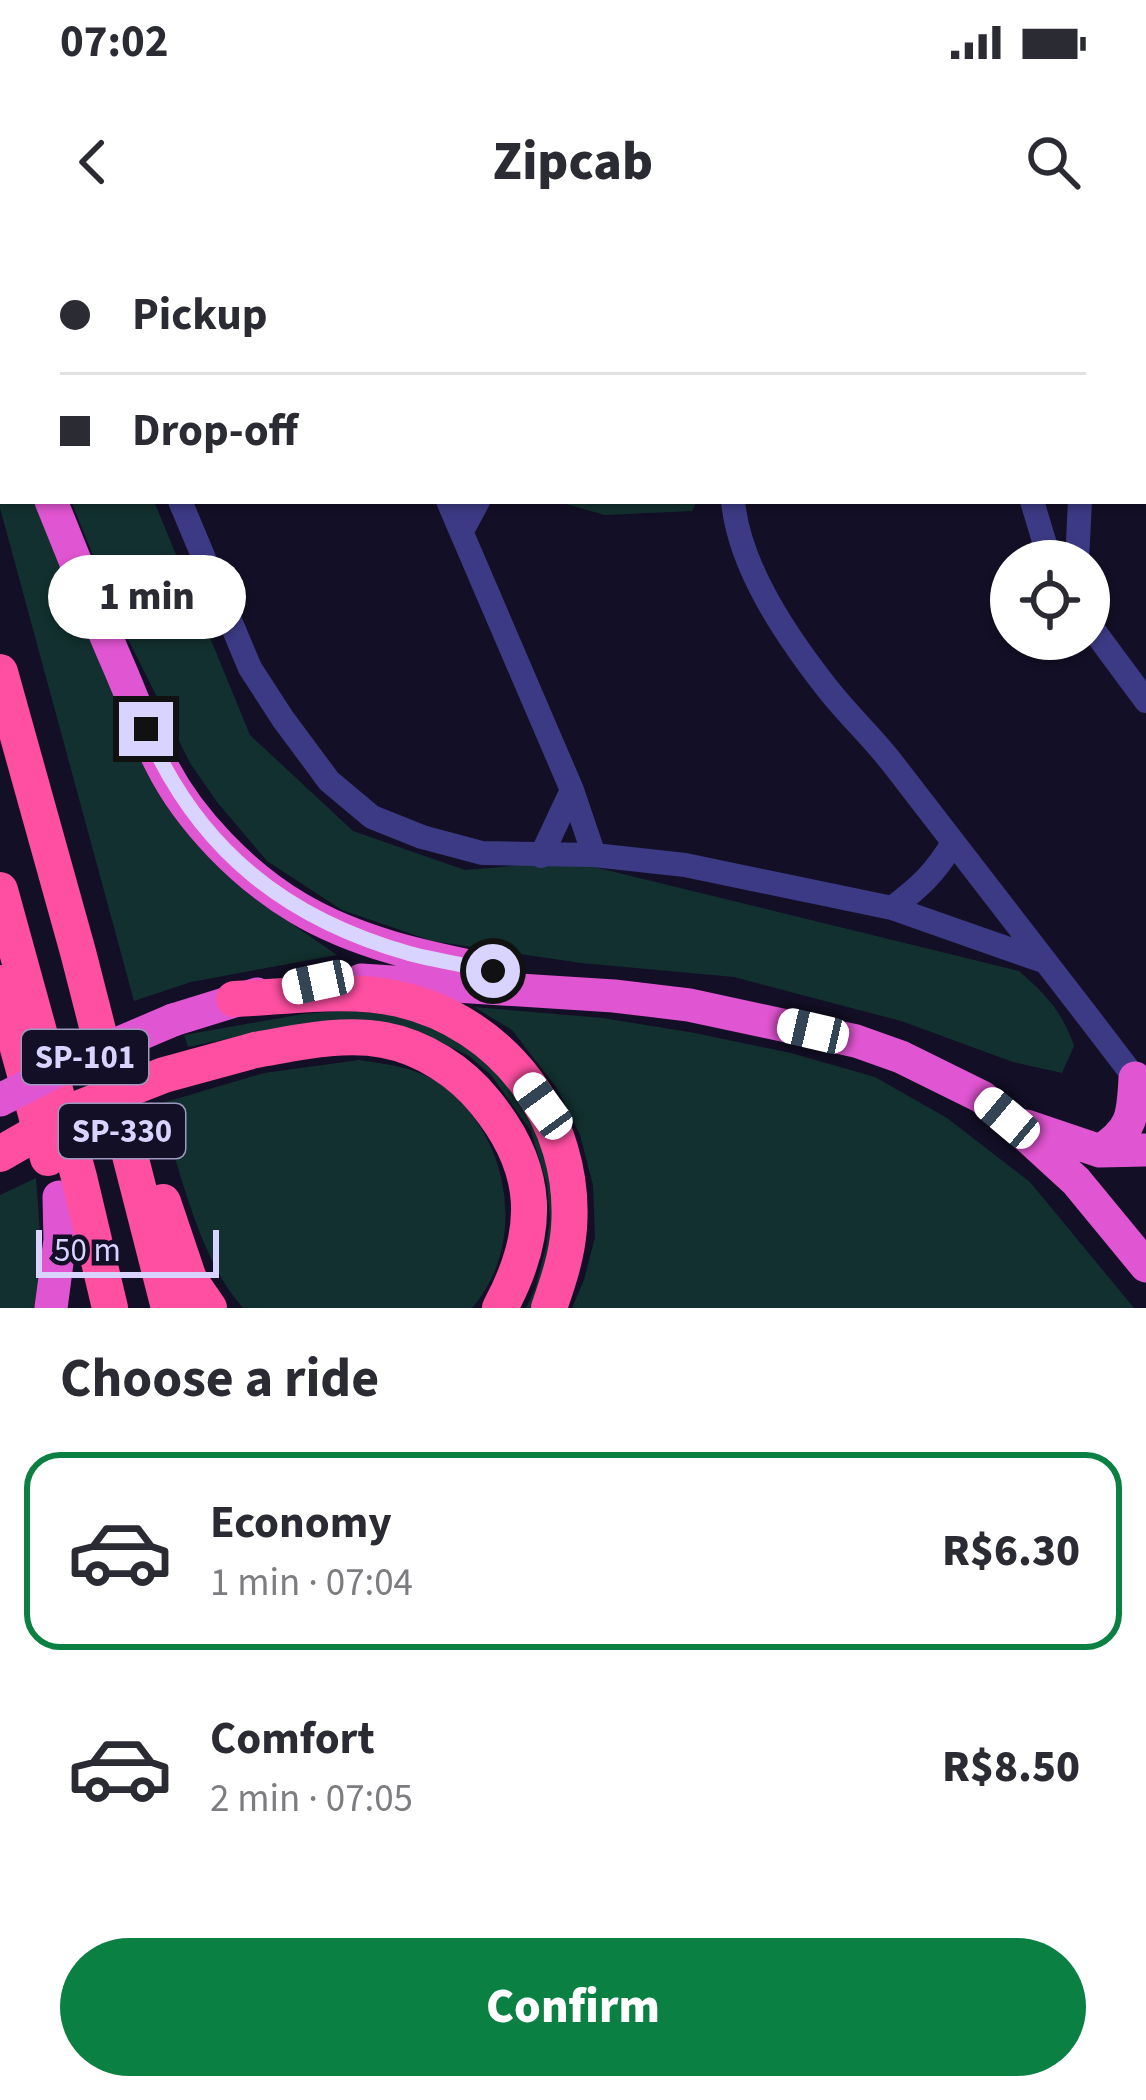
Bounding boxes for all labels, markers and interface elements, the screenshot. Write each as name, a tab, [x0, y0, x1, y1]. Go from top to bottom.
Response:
text: 07:02	[60, 10, 169, 74]
text: Zipcab	[493, 124, 653, 201]
icon: back	[60, 129, 126, 195]
icon: search	[1020, 129, 1086, 195]
text: Pickup	[132, 283, 268, 347]
text: Drop-off	[132, 399, 298, 463]
map controls	[990, 540, 1110, 660]
button: locate	[990, 540, 1110, 660]
callout: 1 min	[47, 555, 245, 639]
text: 1 min	[99, 569, 195, 625]
route end	[119, 702, 173, 756]
route start	[466, 944, 520, 998]
car	[279, 957, 357, 1007]
car	[774, 1005, 852, 1057]
road number: SP-101	[22, 1030, 148, 1084]
car	[507, 1066, 579, 1146]
car	[968, 1081, 1046, 1155]
road number: SP-330	[59, 1104, 185, 1158]
scale bar	[36, 1224, 219, 1277]
text: 50 m	[54, 1227, 121, 1274]
text: Choose a ride	[60, 1341, 379, 1418]
text: Economy	[210, 1491, 392, 1555]
icon: car	[66, 1497, 174, 1605]
text: R$6.30	[942, 1519, 1080, 1583]
text: 1 min · 07:04	[210, 1555, 413, 1611]
text: Comfort	[210, 1707, 375, 1771]
icon: car	[66, 1713, 174, 1821]
text: R$8.50	[942, 1735, 1080, 1799]
text: 2 min · 07:05	[210, 1771, 413, 1827]
button: Confirm	[60, 1938, 1086, 2076]

